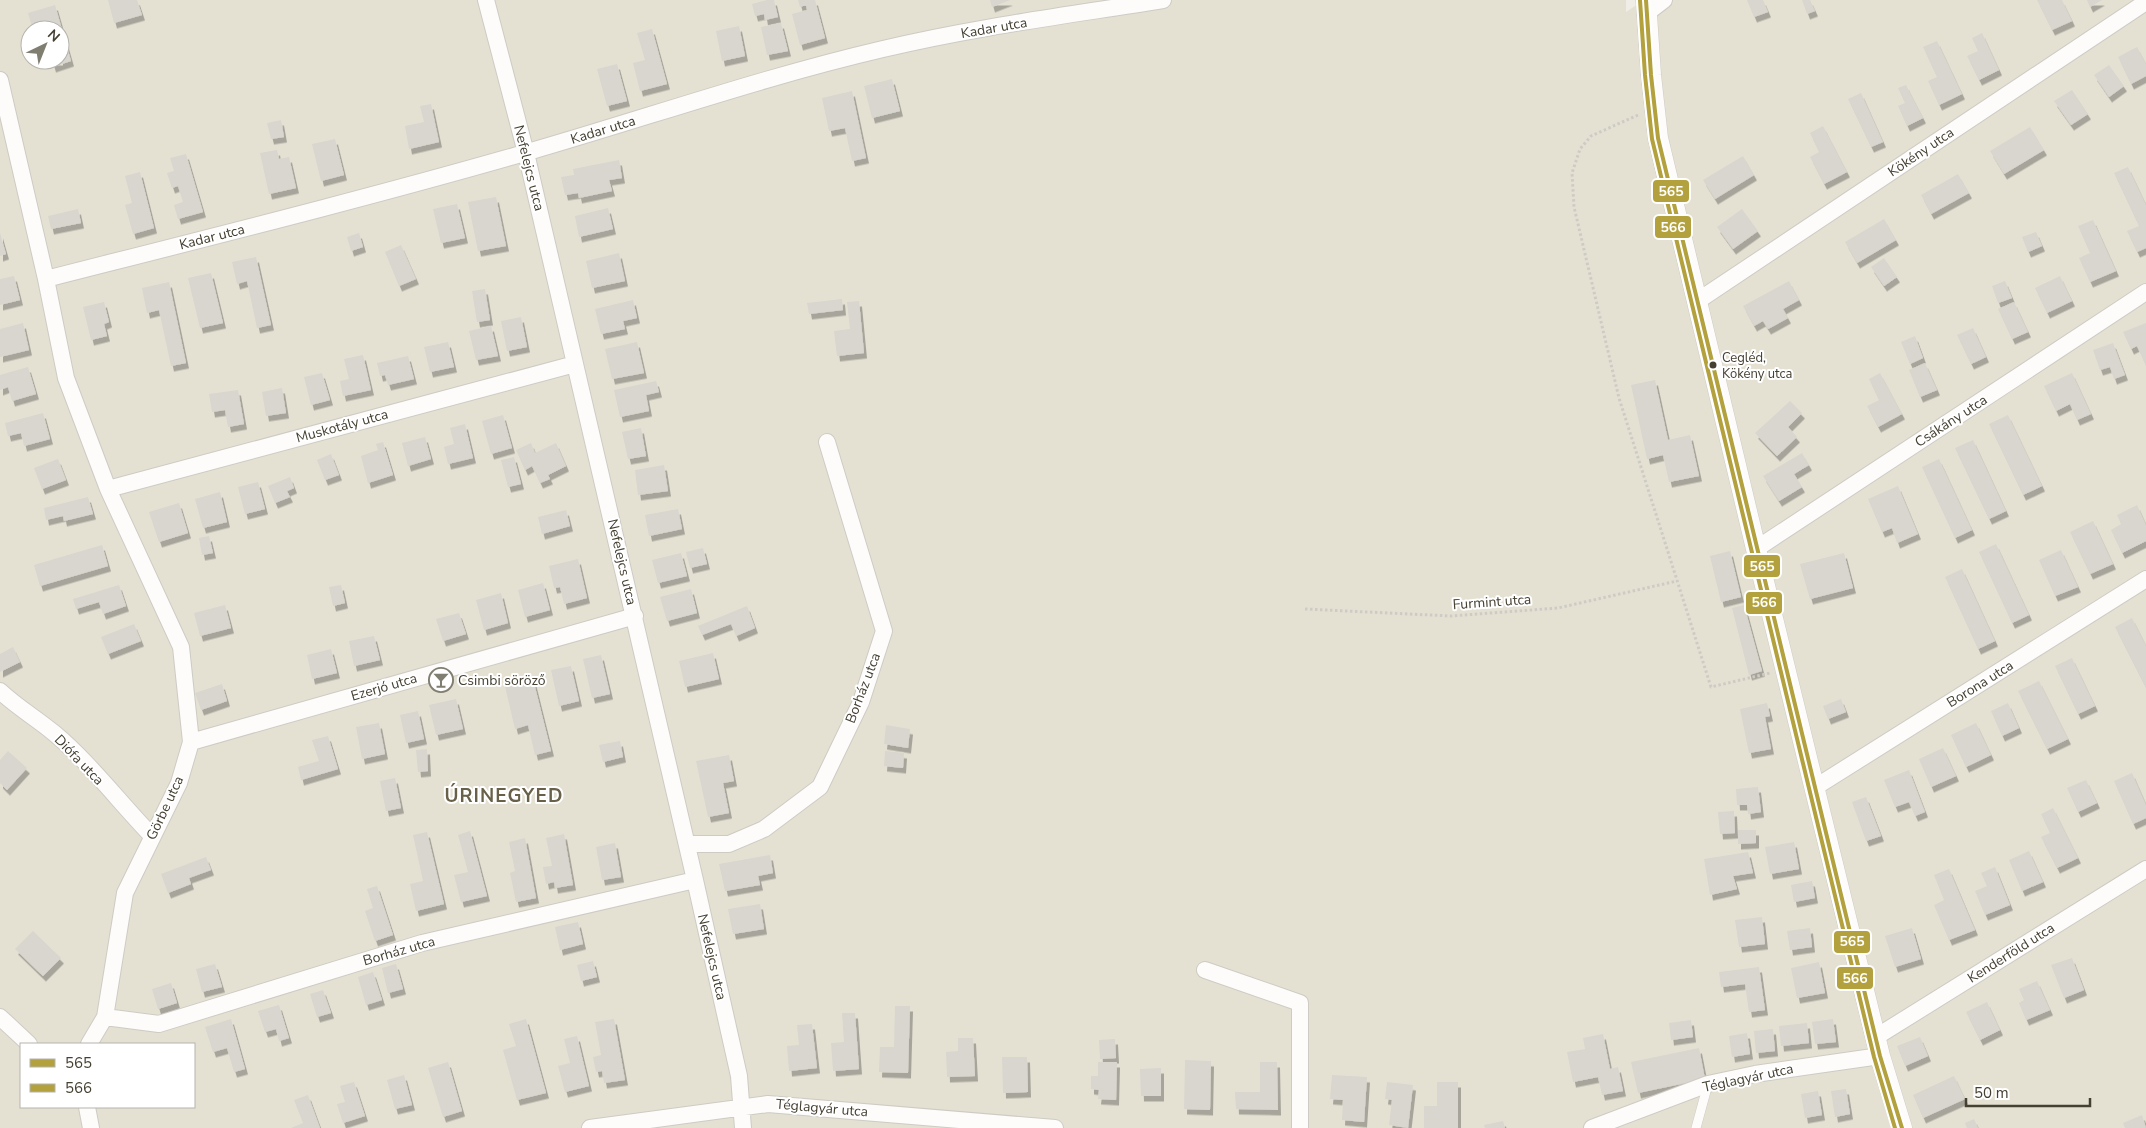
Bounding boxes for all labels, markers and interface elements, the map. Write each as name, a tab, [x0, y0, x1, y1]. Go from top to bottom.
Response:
street label: Kadar utca	[959, 13, 1029, 43]
north arrow	[20, 20, 70, 70]
text: N	[43, 25, 64, 46]
street label: Kadar utca	[568, 111, 638, 149]
street label: Nefelejcs utca	[509, 123, 549, 213]
street label: Kökény utca	[1884, 123, 1958, 181]
line badge: 565	[1652, 179, 1690, 203]
text: 565	[1658, 182, 1684, 201]
line badge: 566	[1654, 215, 1692, 239]
text: 566	[1660, 218, 1686, 237]
street label: Kadar utca	[177, 220, 247, 254]
place label: Cegléd, Kökény utca	[1722, 349, 1792, 383]
marker: Cegléd, Kökény utca	[1708, 360, 1718, 370]
street label: Csákány utca	[1911, 390, 1991, 452]
street label: Muskotály utca	[294, 405, 390, 447]
street label: Nefelejcs utca	[603, 517, 641, 607]
line badge: 565	[1743, 554, 1781, 578]
text: 565	[1749, 557, 1775, 576]
street label: Furmint utca	[1452, 590, 1532, 614]
line badge: 566	[1745, 591, 1783, 615]
text: 566	[1751, 593, 1777, 612]
street label: Borház utca	[841, 650, 885, 726]
street label: Borona utca	[1943, 656, 2017, 712]
bar icon: Csimbi söröző	[428, 667, 454, 693]
street label: Ezerjó utca	[349, 668, 419, 706]
place label: Csimbi söröző	[458, 671, 546, 690]
street label: Diófa utca	[50, 731, 108, 789]
street label: Görbe utca	[142, 773, 188, 843]
district label: ÚRINEGYED	[445, 783, 563, 809]
street label: Nefelejcs utca	[693, 912, 731, 1002]
street label: Kenderföld utca	[1964, 919, 2058, 987]
line badge: 565	[1833, 930, 1871, 954]
street label: Borház utca	[361, 932, 437, 970]
text: 565	[1839, 932, 1865, 951]
line badge: 566	[1836, 966, 1874, 990]
text: 566	[1842, 969, 1868, 988]
legend	[20, 1043, 195, 1108]
text: 565	[65, 1053, 92, 1073]
street label: Téglagyár utca	[1701, 1059, 1795, 1097]
scale bar	[1966, 1076, 2090, 1108]
text: 566	[65, 1078, 92, 1098]
text: 50 m	[1974, 1083, 2009, 1103]
street label: Téglagyár utca	[775, 1095, 869, 1121]

